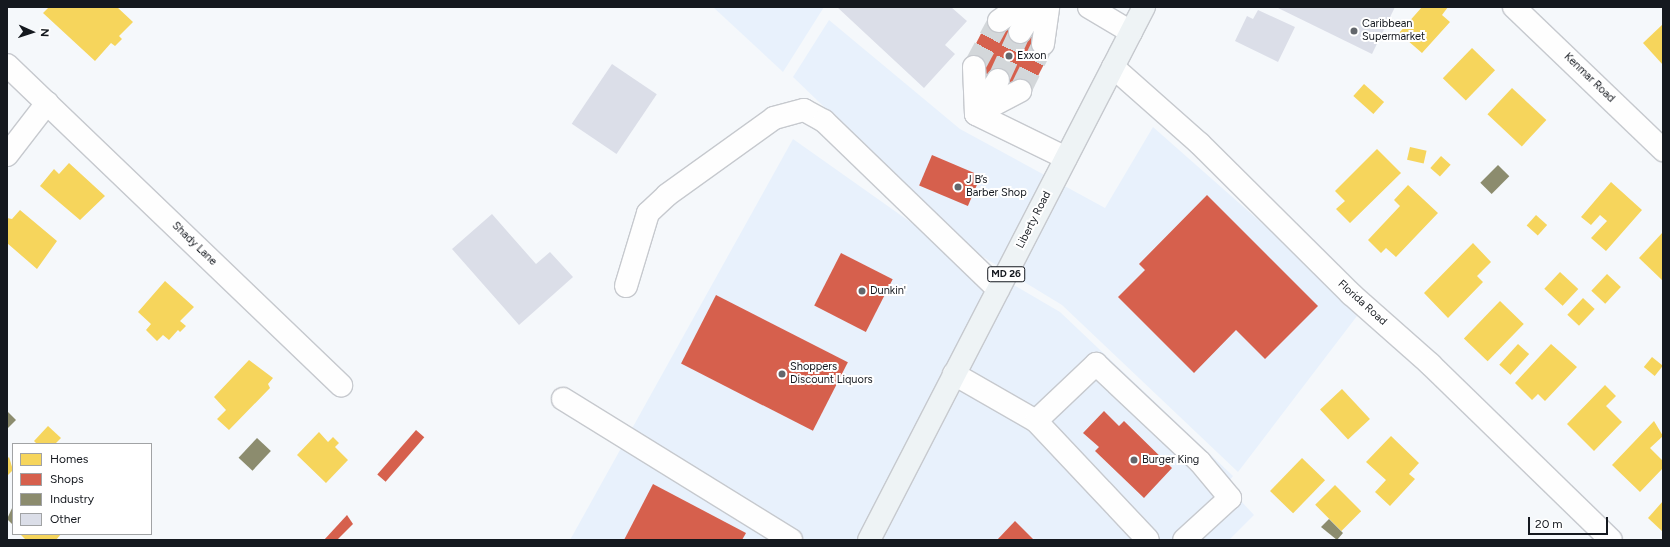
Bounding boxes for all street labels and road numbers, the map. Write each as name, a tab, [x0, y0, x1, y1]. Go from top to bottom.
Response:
street label: Kenmar Road	[1561, 51, 1617, 105]
street label: Liberty Road	[1014, 189, 1054, 251]
street label: Shady Lane	[169, 219, 219, 269]
road number: MD 26	[987, 266, 1025, 282]
street label: Florida Road	[1335, 278, 1389, 328]

